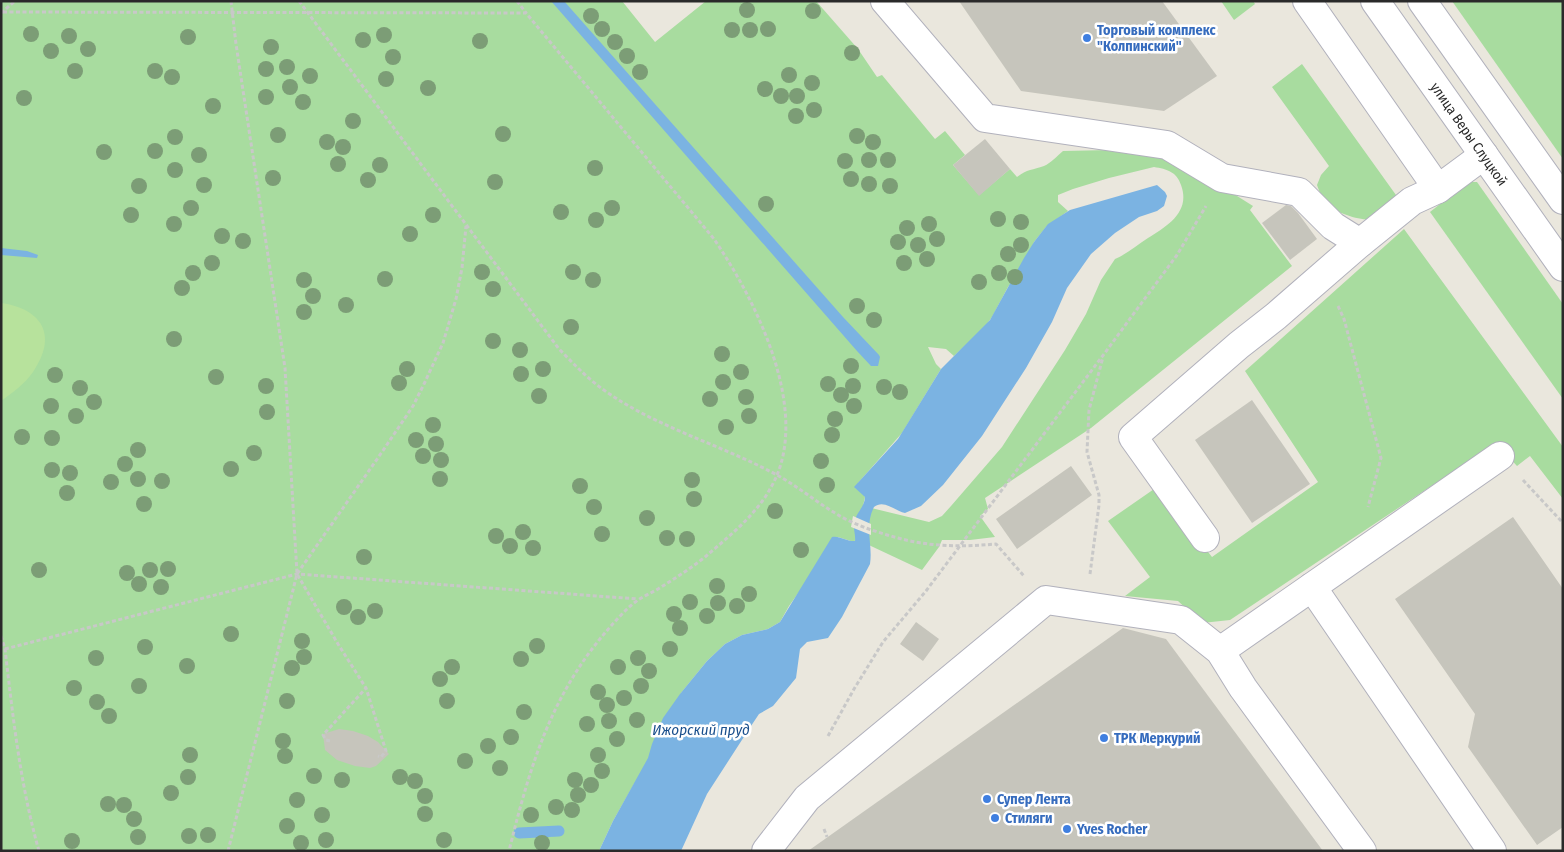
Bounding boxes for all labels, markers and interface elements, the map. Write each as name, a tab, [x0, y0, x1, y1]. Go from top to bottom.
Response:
place label: Торговый комплекс "Колпинский"	[1097, 22, 1216, 55]
marker: Торговый комплекс "Колпинский"	[1081, 32, 1093, 44]
street label: улица Веры Слуцкой	[1427, 79, 1511, 189]
water label: Ижорский пруд	[652, 721, 750, 739]
place label: ТРК Меркурий	[1114, 730, 1200, 747]
marker: ТРК Меркурий	[1098, 732, 1110, 744]
place label: Супер Лента	[997, 791, 1071, 808]
marker: Супер Лента	[981, 793, 993, 805]
place label: Стиляги	[1005, 810, 1053, 827]
marker: Стиляги	[989, 812, 1001, 824]
place label: Yves Rocher	[1076, 821, 1148, 838]
marker: Yves Rocher	[1061, 823, 1073, 835]

